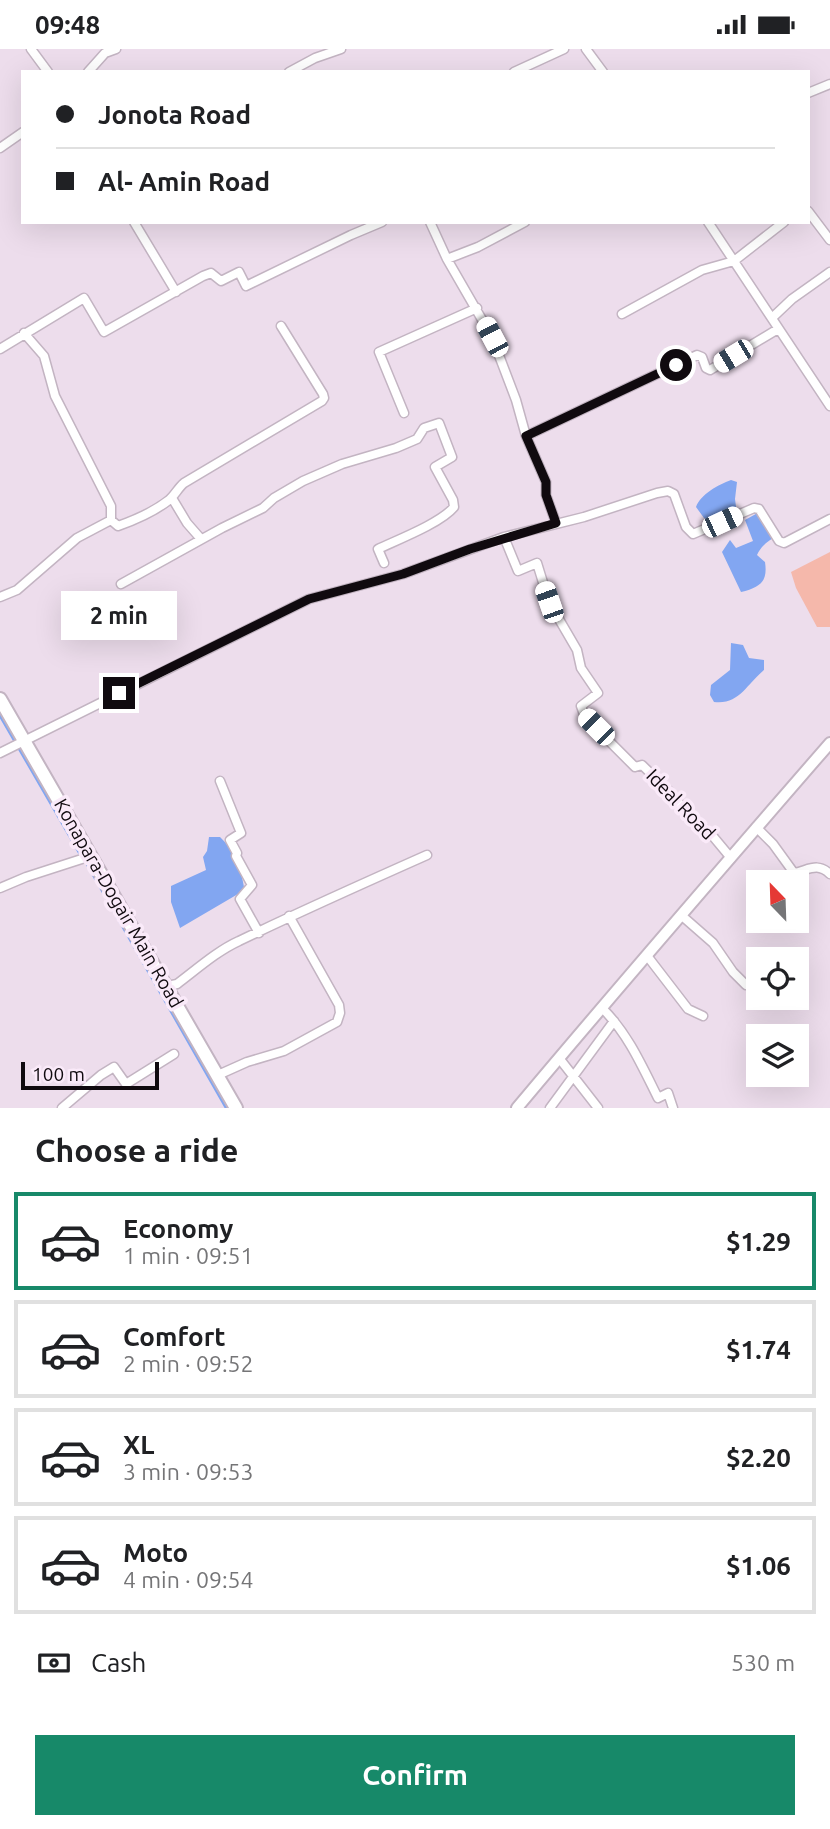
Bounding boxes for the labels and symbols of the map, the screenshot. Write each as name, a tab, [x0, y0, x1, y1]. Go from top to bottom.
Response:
car	[473, 314, 512, 360]
car	[710, 336, 757, 376]
route start	[660, 349, 692, 381]
car	[699, 504, 746, 540]
car	[533, 579, 566, 625]
callout: 2 min	[61, 591, 177, 641]
route end	[103, 677, 135, 709]
car	[574, 705, 619, 749]
street label: Ideal Road	[642, 764, 720, 844]
street label: Konapara-Dogair Main Road	[50, 795, 188, 1011]
north arrow	[746, 870, 808, 933]
scale bar	[21, 1059, 159, 1091]

